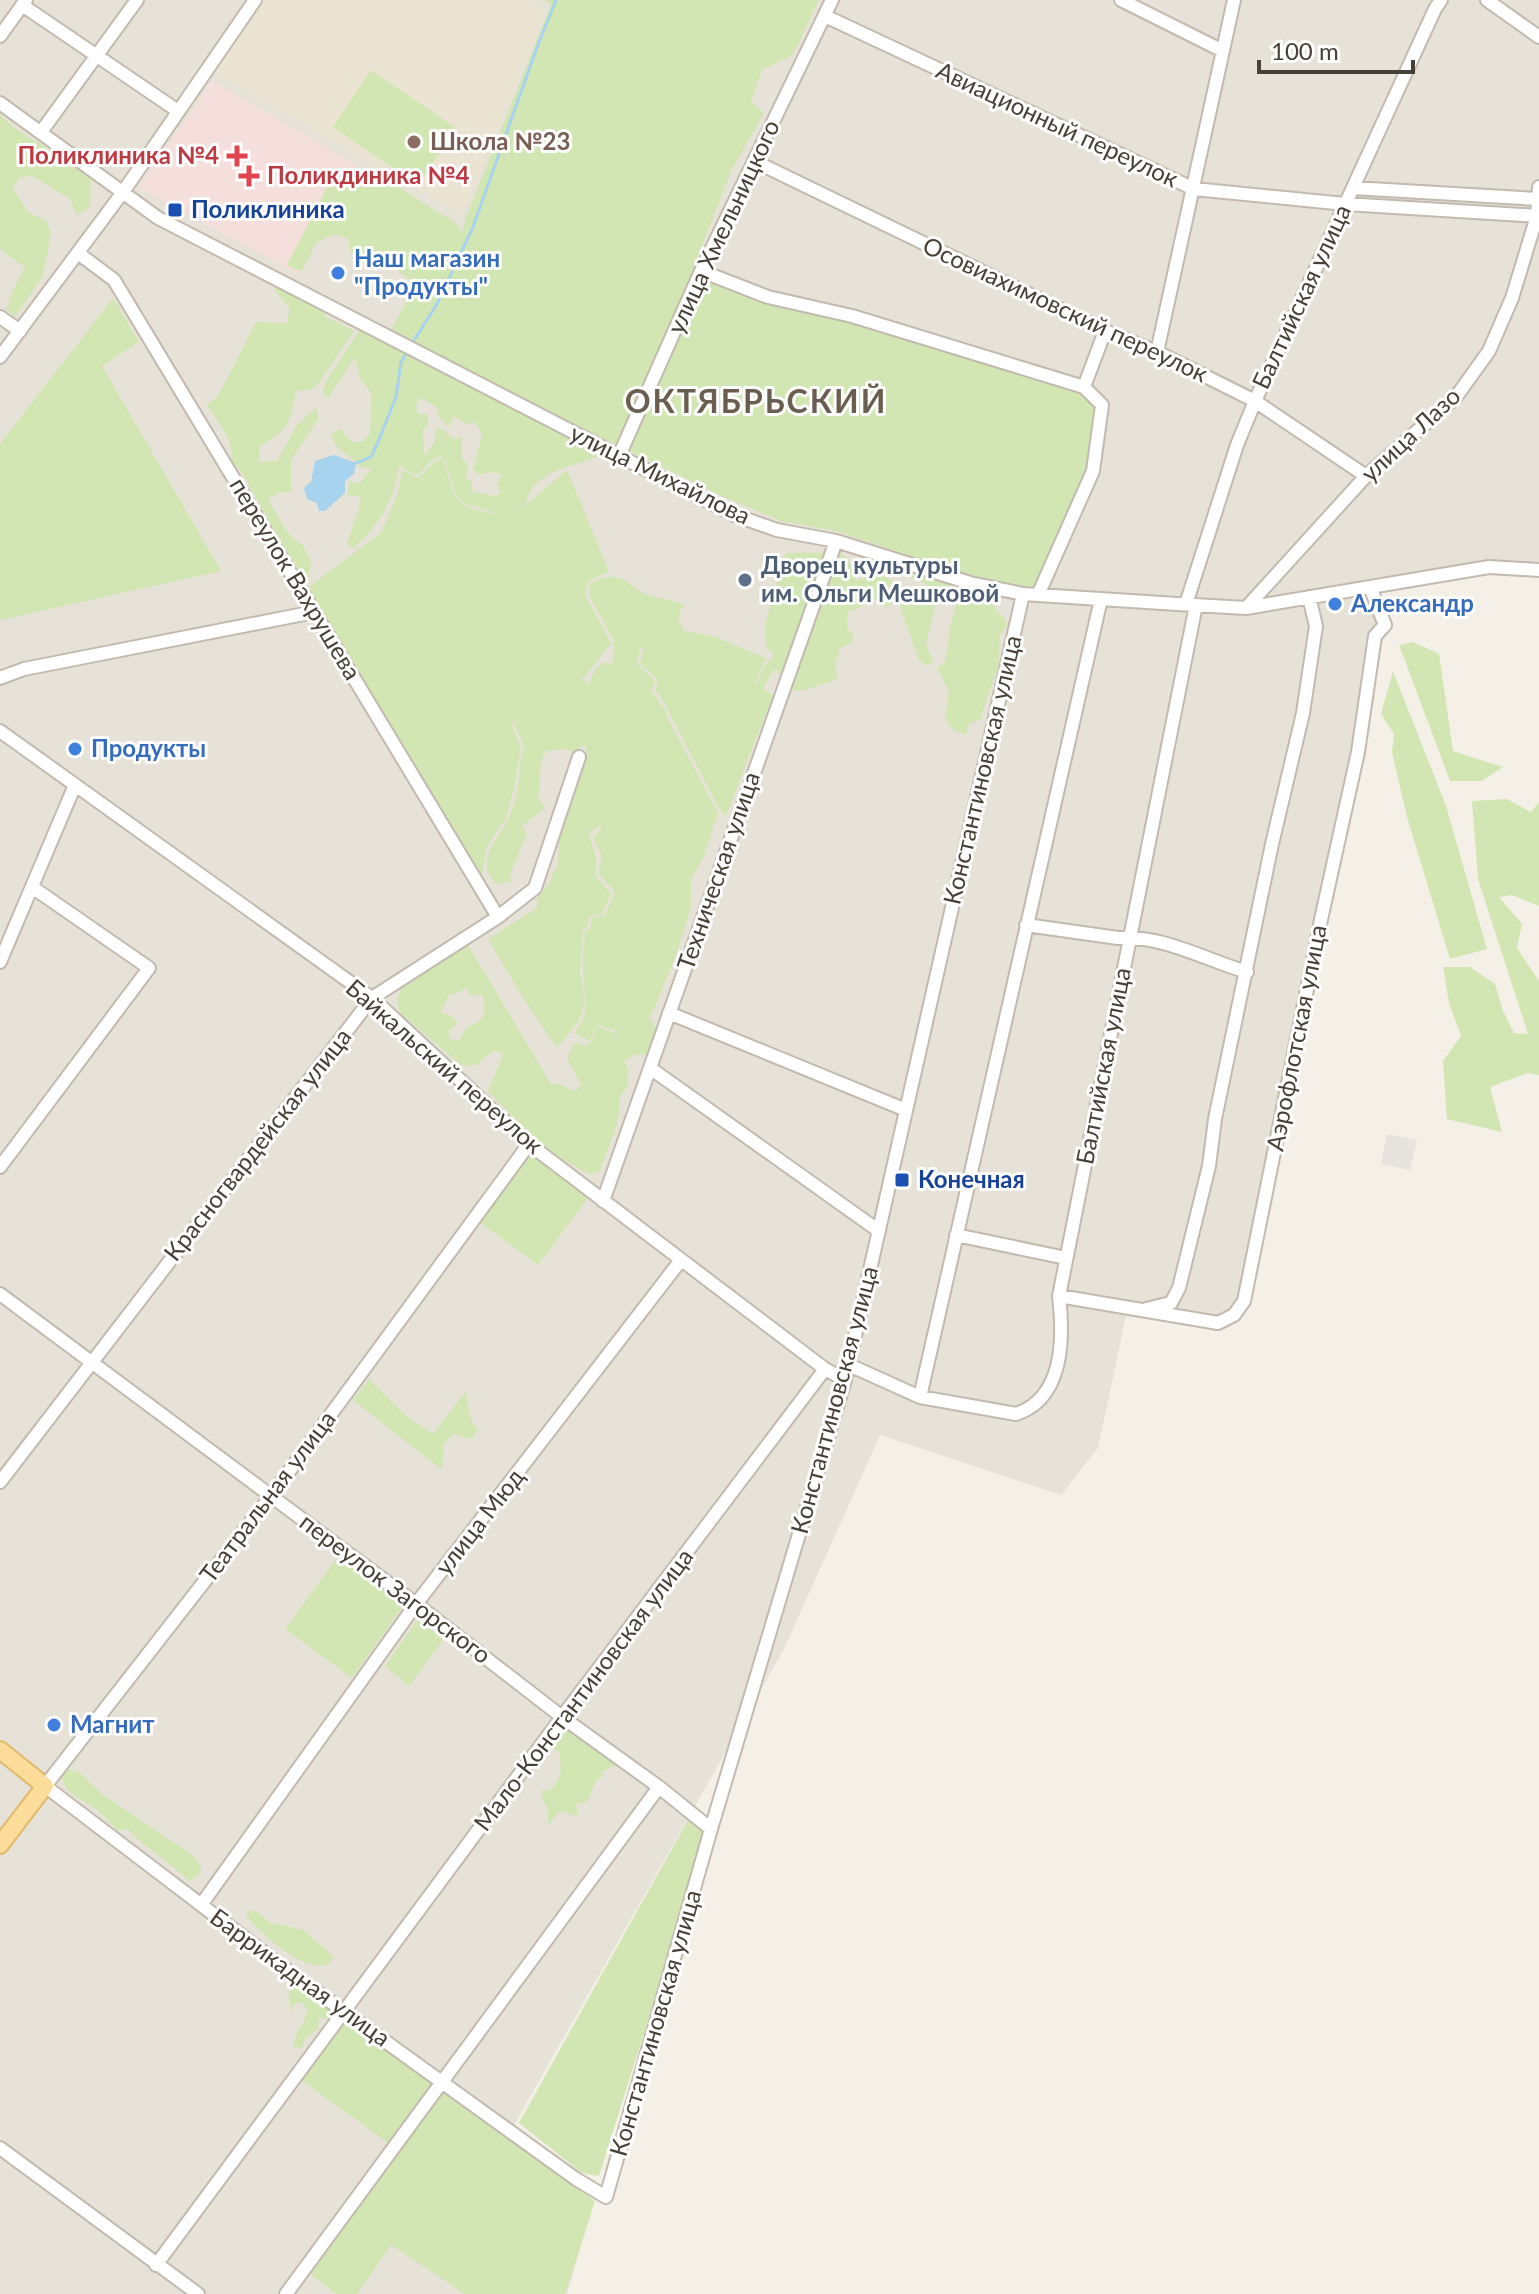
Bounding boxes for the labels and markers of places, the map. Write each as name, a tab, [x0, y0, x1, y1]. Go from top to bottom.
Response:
place label: Школа №23	[430, 126, 570, 155]
marker: Школа №23	[405, 133, 423, 151]
place label: Поликлиника №4	[17, 140, 219, 169]
marker: Поликлиника №4	[226, 145, 248, 167]
place label: Поликдиника №4	[267, 160, 470, 189]
marker: Поликдиника №4	[238, 165, 260, 187]
place label: Поликлиника	[191, 194, 345, 223]
marker: Поликлиника	[166, 201, 184, 219]
place label: Наш магазин "Продукты"	[354, 243, 500, 300]
marker: Наш магазин "Продукты"	[329, 264, 347, 282]
place label: Дворец культуры им. Ольги Мешковой	[761, 550, 999, 607]
marker: Дворец культуры им. Ольги Мешковой	[736, 571, 754, 589]
place label: Александр	[1350, 588, 1474, 617]
marker: Александр	[1326, 595, 1344, 613]
place label: Продукты	[91, 733, 206, 762]
marker: Продукты	[66, 740, 84, 758]
place label: Конечная	[918, 1164, 1025, 1193]
marker: Конечная	[893, 1171, 911, 1189]
place label: Магнит	[70, 1709, 155, 1738]
marker: Магнит	[45, 1716, 63, 1734]

